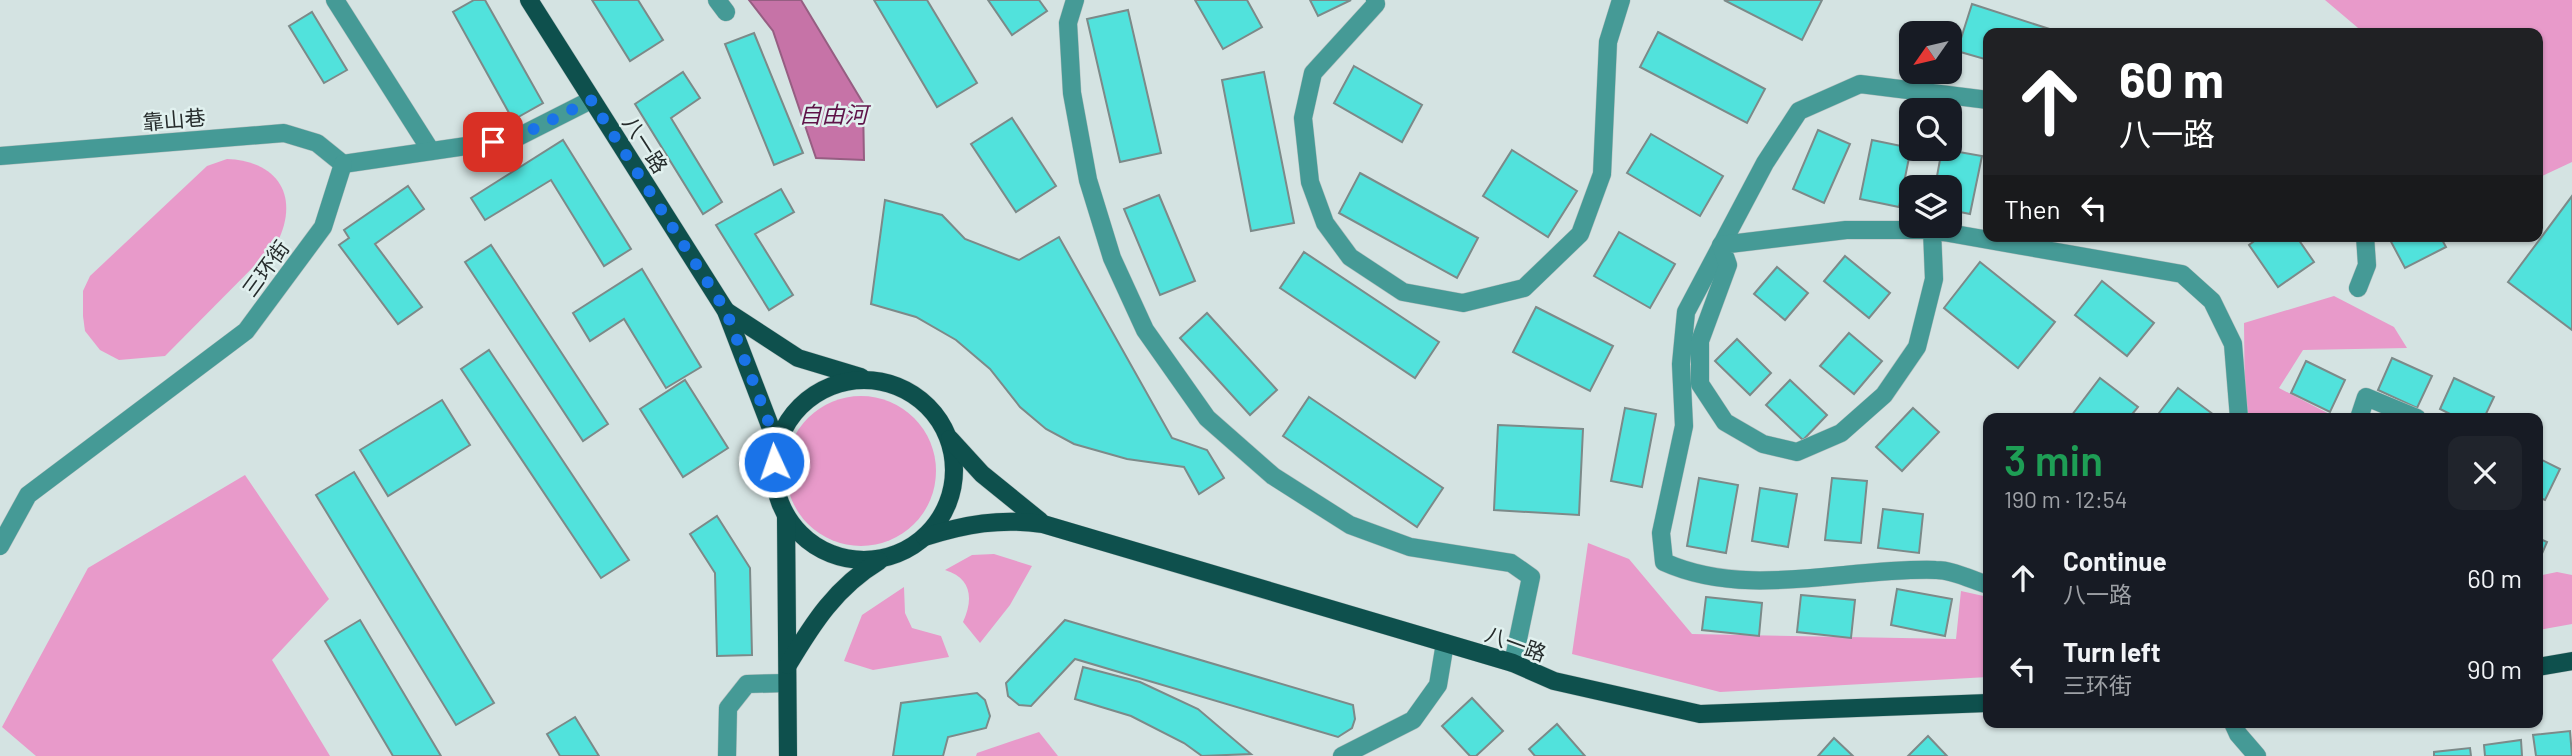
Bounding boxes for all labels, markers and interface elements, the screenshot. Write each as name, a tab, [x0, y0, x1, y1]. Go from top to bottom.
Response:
north arrow	[1899, 21, 1962, 84]
map controls	[1899, 21, 1962, 238]
text: 60 m	[2119, 49, 2224, 108]
icon: ahead	[2004, 56, 2095, 147]
button: search	[1899, 98, 1962, 161]
water label: 自由河	[799, 100, 872, 128]
street label: 靠山巷	[142, 104, 206, 134]
street label: 八一路	[618, 111, 674, 177]
pin	[463, 112, 523, 172]
text: 八一路	[2119, 114, 2215, 152]
icon: arrive	[474, 123, 512, 161]
button: layers	[1899, 175, 1962, 238]
icon: left	[2075, 189, 2113, 227]
text: Then	[2004, 193, 2061, 224]
street label: 三环街	[236, 235, 294, 301]
position arrow	[737, 425, 811, 499]
text: 3 min	[2004, 434, 2103, 484]
button: close	[2448, 436, 2522, 510]
text: 190 m · 12:54	[2004, 485, 2127, 513]
text: Continue	[2063, 545, 2167, 576]
icon: ahead	[2004, 559, 2042, 597]
text: 60 m	[2467, 562, 2522, 593]
text: 八一路	[2063, 580, 2132, 608]
street label: 八一路	[1482, 620, 1550, 666]
text: Turn left	[2063, 636, 2161, 667]
icon: left	[2004, 650, 2042, 688]
text: 90 m	[2467, 653, 2522, 684]
text: 三环街	[2063, 671, 2132, 699]

